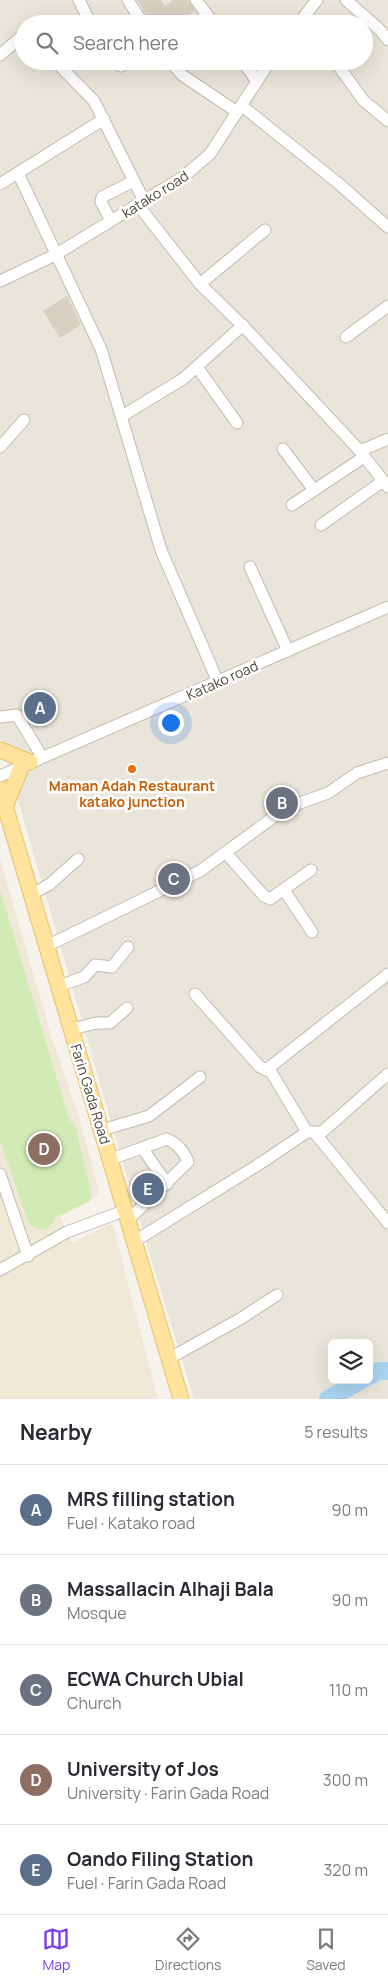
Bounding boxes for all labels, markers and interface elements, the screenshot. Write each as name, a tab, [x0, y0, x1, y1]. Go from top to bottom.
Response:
search box	[15, 15, 373, 70]
icon: search	[33, 29, 61, 57]
text: Search here	[73, 30, 179, 56]
street label: katako road	[118, 166, 192, 222]
street label: Katako road	[183, 656, 261, 704]
pin: A	[24, 689, 56, 727]
your location	[158, 710, 184, 736]
marker: Maman Adah Restaurant katako junction	[126, 763, 138, 775]
place label: Maman Adah Restaurant katako junction	[49, 776, 215, 811]
pin: B	[266, 784, 298, 822]
pin: C	[158, 860, 190, 898]
street label: Farin Gada Road	[67, 1042, 115, 1146]
pin: D	[28, 1130, 60, 1168]
pin: E	[132, 1170, 164, 1208]
map controls	[328, 1339, 373, 1384]
button: layers	[328, 1339, 373, 1384]
text: Nearby	[20, 1418, 92, 1446]
text: 5 results	[304, 1421, 368, 1443]
text: MRS filling station	[67, 1486, 235, 1512]
text: A	[31, 1499, 41, 1521]
text: 90 m	[332, 1499, 368, 1521]
text: Fuel · Katako road	[67, 1512, 195, 1534]
text: Massallacin Alhaji Bala	[67, 1576, 274, 1602]
text: B	[31, 1589, 41, 1611]
text: 90 m	[332, 1589, 368, 1611]
text: Mosque	[67, 1602, 127, 1624]
text: ECWA Church Ubial	[67, 1666, 244, 1692]
text: C	[30, 1679, 42, 1701]
text: 110 m	[329, 1679, 368, 1701]
text: Church	[67, 1692, 121, 1714]
text: University of Jos	[67, 1756, 219, 1782]
text: D	[30, 1769, 42, 1791]
text: 300 m	[323, 1769, 368, 1791]
text: University · Farin Gada Road	[67, 1782, 269, 1804]
text: Oando Filing Station	[67, 1846, 253, 1872]
text: E	[31, 1859, 41, 1881]
text: 320 m	[324, 1859, 368, 1881]
text: Fuel · Farin Gada Road	[67, 1872, 226, 1894]
tab: Map	[42, 1925, 70, 1974]
tab: Directions	[155, 1925, 221, 1974]
tab: Saved	[306, 1925, 346, 1974]

